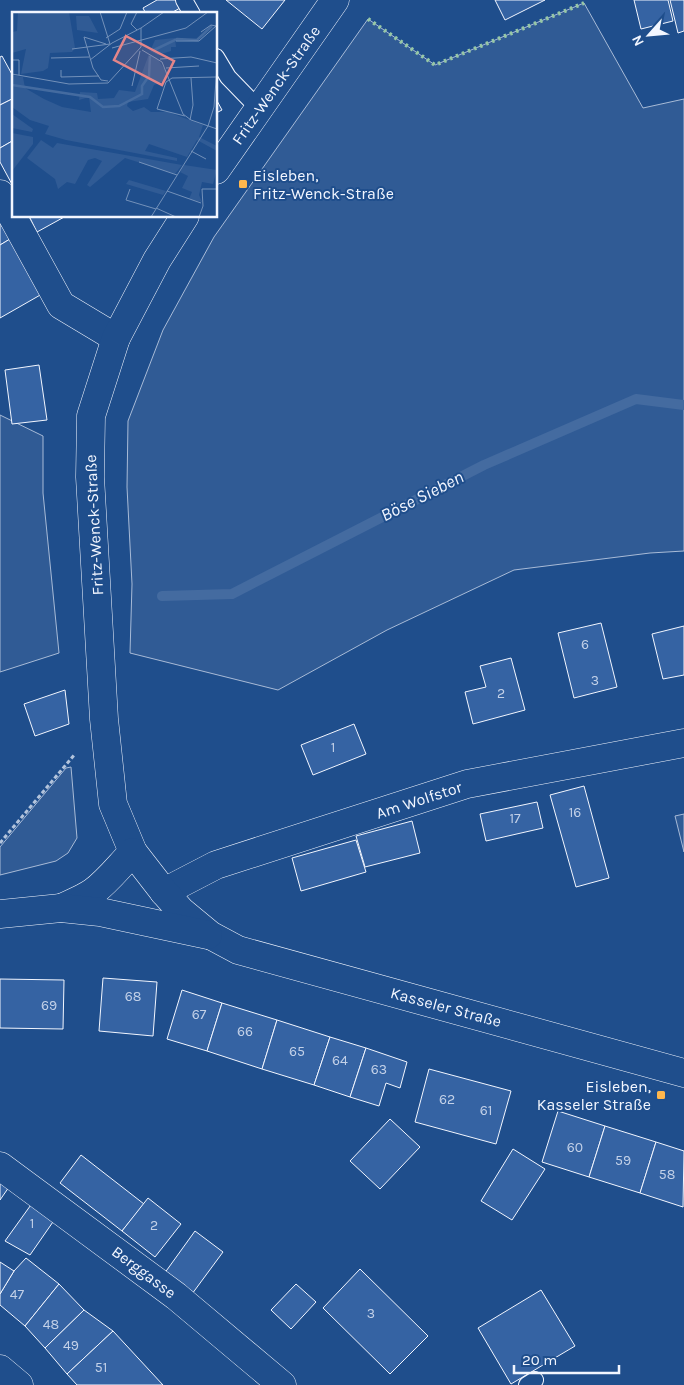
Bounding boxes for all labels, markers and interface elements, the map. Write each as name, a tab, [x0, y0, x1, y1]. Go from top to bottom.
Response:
north arrow	[624, 10, 674, 60]
inset map	[12, 12, 218, 218]
street label: Fritz-Wenck-Straße	[228, 22, 324, 148]
text: N	[628, 32, 648, 49]
place label: Eisleben, Fritz-Wenck-Straße	[253, 166, 394, 203]
marker: Eisleben, Fritz-Wenck-Straße	[237, 178, 249, 190]
street label: Fritz-Wenck-Straße	[81, 454, 107, 596]
water label: Böse Sieben	[377, 466, 467, 526]
house number: 6	[581, 636, 589, 653]
house number: 3	[591, 672, 599, 689]
house number: 2	[497, 685, 505, 702]
house number: 1	[331, 739, 335, 756]
street label: Am Wolfstor	[374, 777, 464, 823]
house number: 16	[569, 804, 581, 821]
house number: 17	[509, 810, 521, 827]
street label: Kasseler Straße	[388, 983, 504, 1031]
house number: 68	[125, 988, 141, 1005]
house number: 69	[41, 997, 57, 1014]
house number: 67	[192, 1006, 207, 1023]
house number: 66	[237, 1023, 253, 1040]
house number: 65	[289, 1043, 305, 1060]
house number: 64	[332, 1052, 348, 1069]
house number: 63	[371, 1061, 387, 1078]
place label: Eisleben, Kasseler Straße	[537, 1077, 651, 1114]
marker: Eisleben, Kasseler Straße	[655, 1089, 667, 1101]
house number: 62	[439, 1091, 455, 1108]
house number: 61	[480, 1102, 492, 1119]
house number: 60	[567, 1139, 583, 1156]
house number: 59	[615, 1152, 631, 1169]
house number: 58	[659, 1166, 675, 1183]
house number: 1	[30, 1215, 34, 1232]
house number: 2	[150, 1217, 158, 1234]
street label: Berggasse	[108, 1242, 180, 1302]
house number: 47	[10, 1286, 25, 1303]
house number: 3	[367, 1305, 375, 1322]
house number: 48	[43, 1316, 59, 1333]
house number: 49	[63, 1337, 79, 1354]
scale bar	[514, 1342, 619, 1374]
text: 20 m	[522, 1351, 557, 1369]
house number: 51	[95, 1359, 107, 1376]

